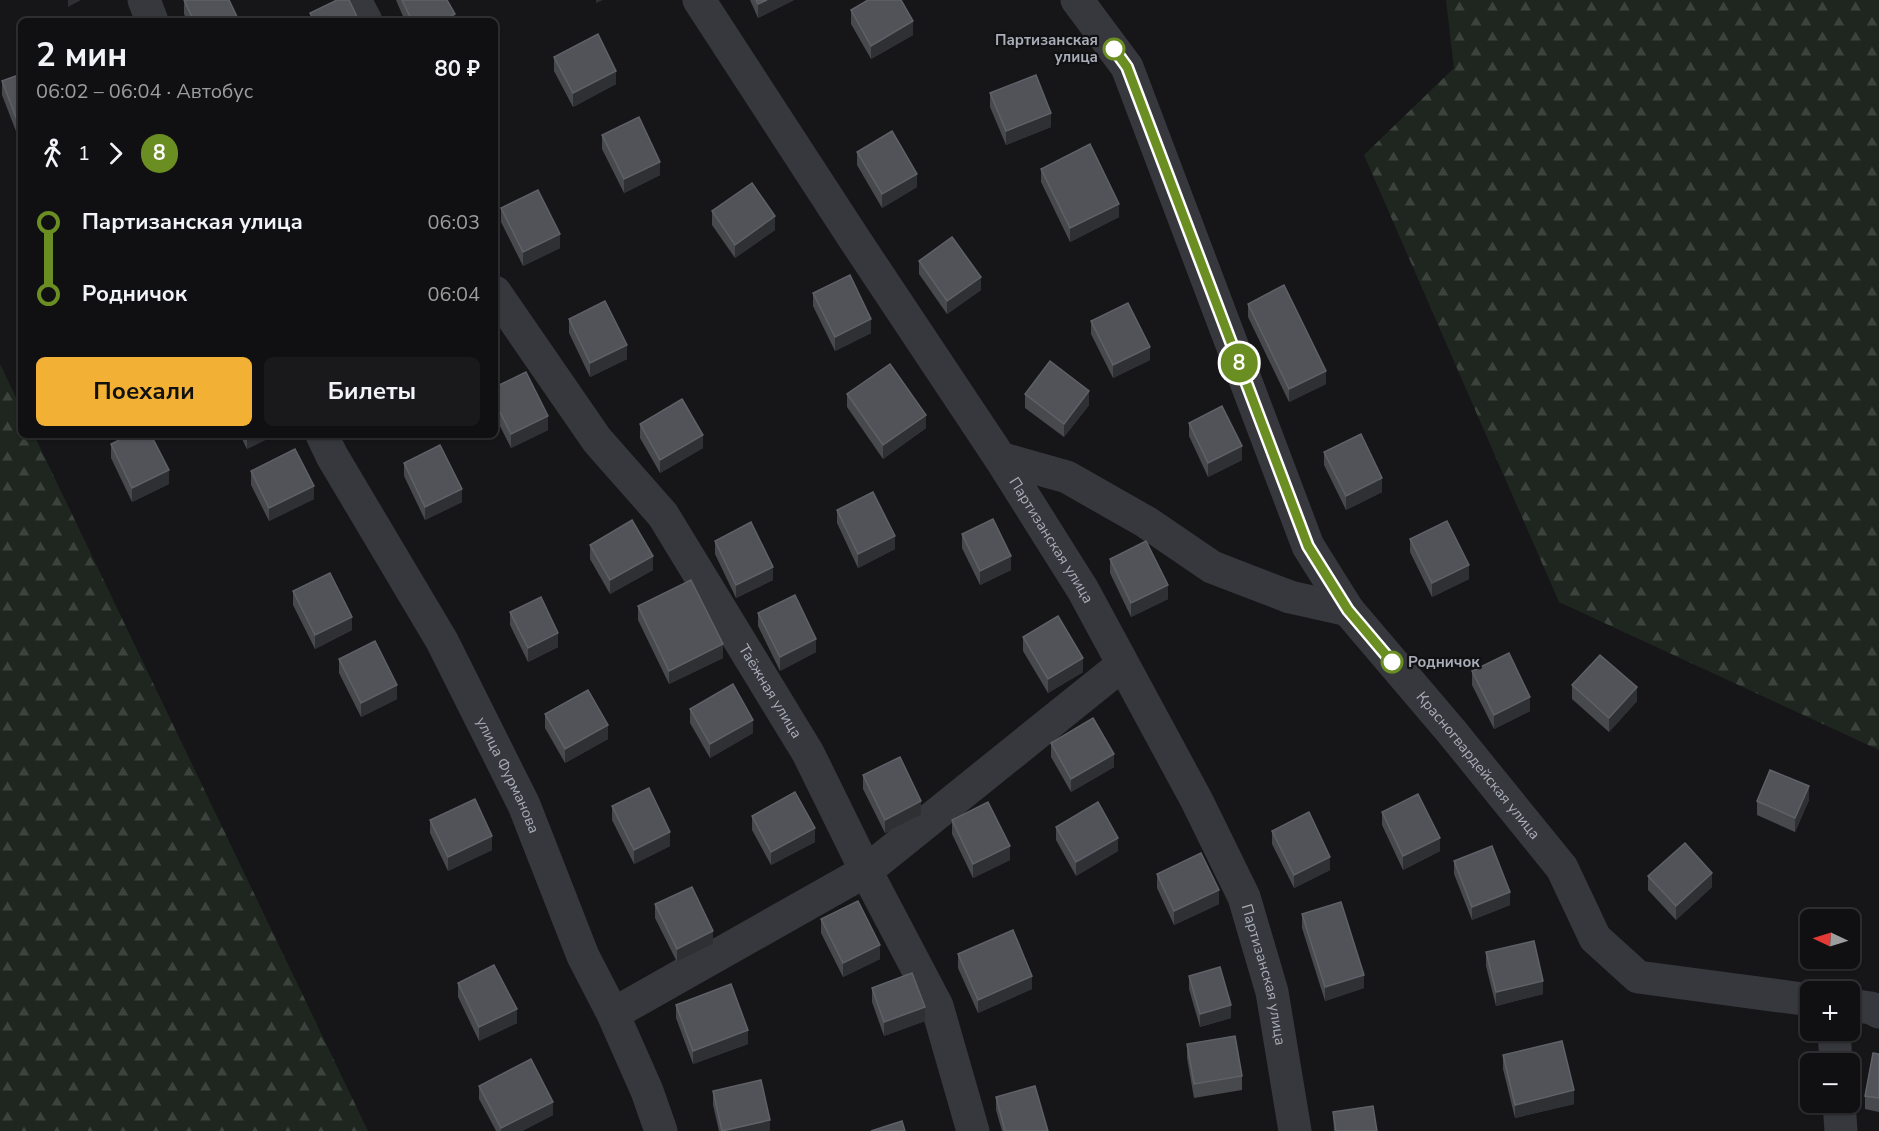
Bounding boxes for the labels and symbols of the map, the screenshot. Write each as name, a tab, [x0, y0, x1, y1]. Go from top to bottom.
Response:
place label: Партизанская улица	[995, 30, 1098, 67]
marker: Партизанская улица	[1103, 38, 1125, 60]
line badge: 8	[1220, 344, 1258, 382]
street label: Партизанская улица	[1005, 473, 1098, 607]
street label: Таёжная улица	[734, 640, 807, 742]
marker: Родничок	[1381, 651, 1403, 673]
place label: Родничок	[1408, 652, 1480, 672]
street label: Красногвардейская улица	[1412, 687, 1545, 844]
street label: улица Фурманова	[472, 714, 544, 836]
street label: Партизанская улица	[1237, 902, 1291, 1047]
north arrow	[1800, 909, 1860, 969]

